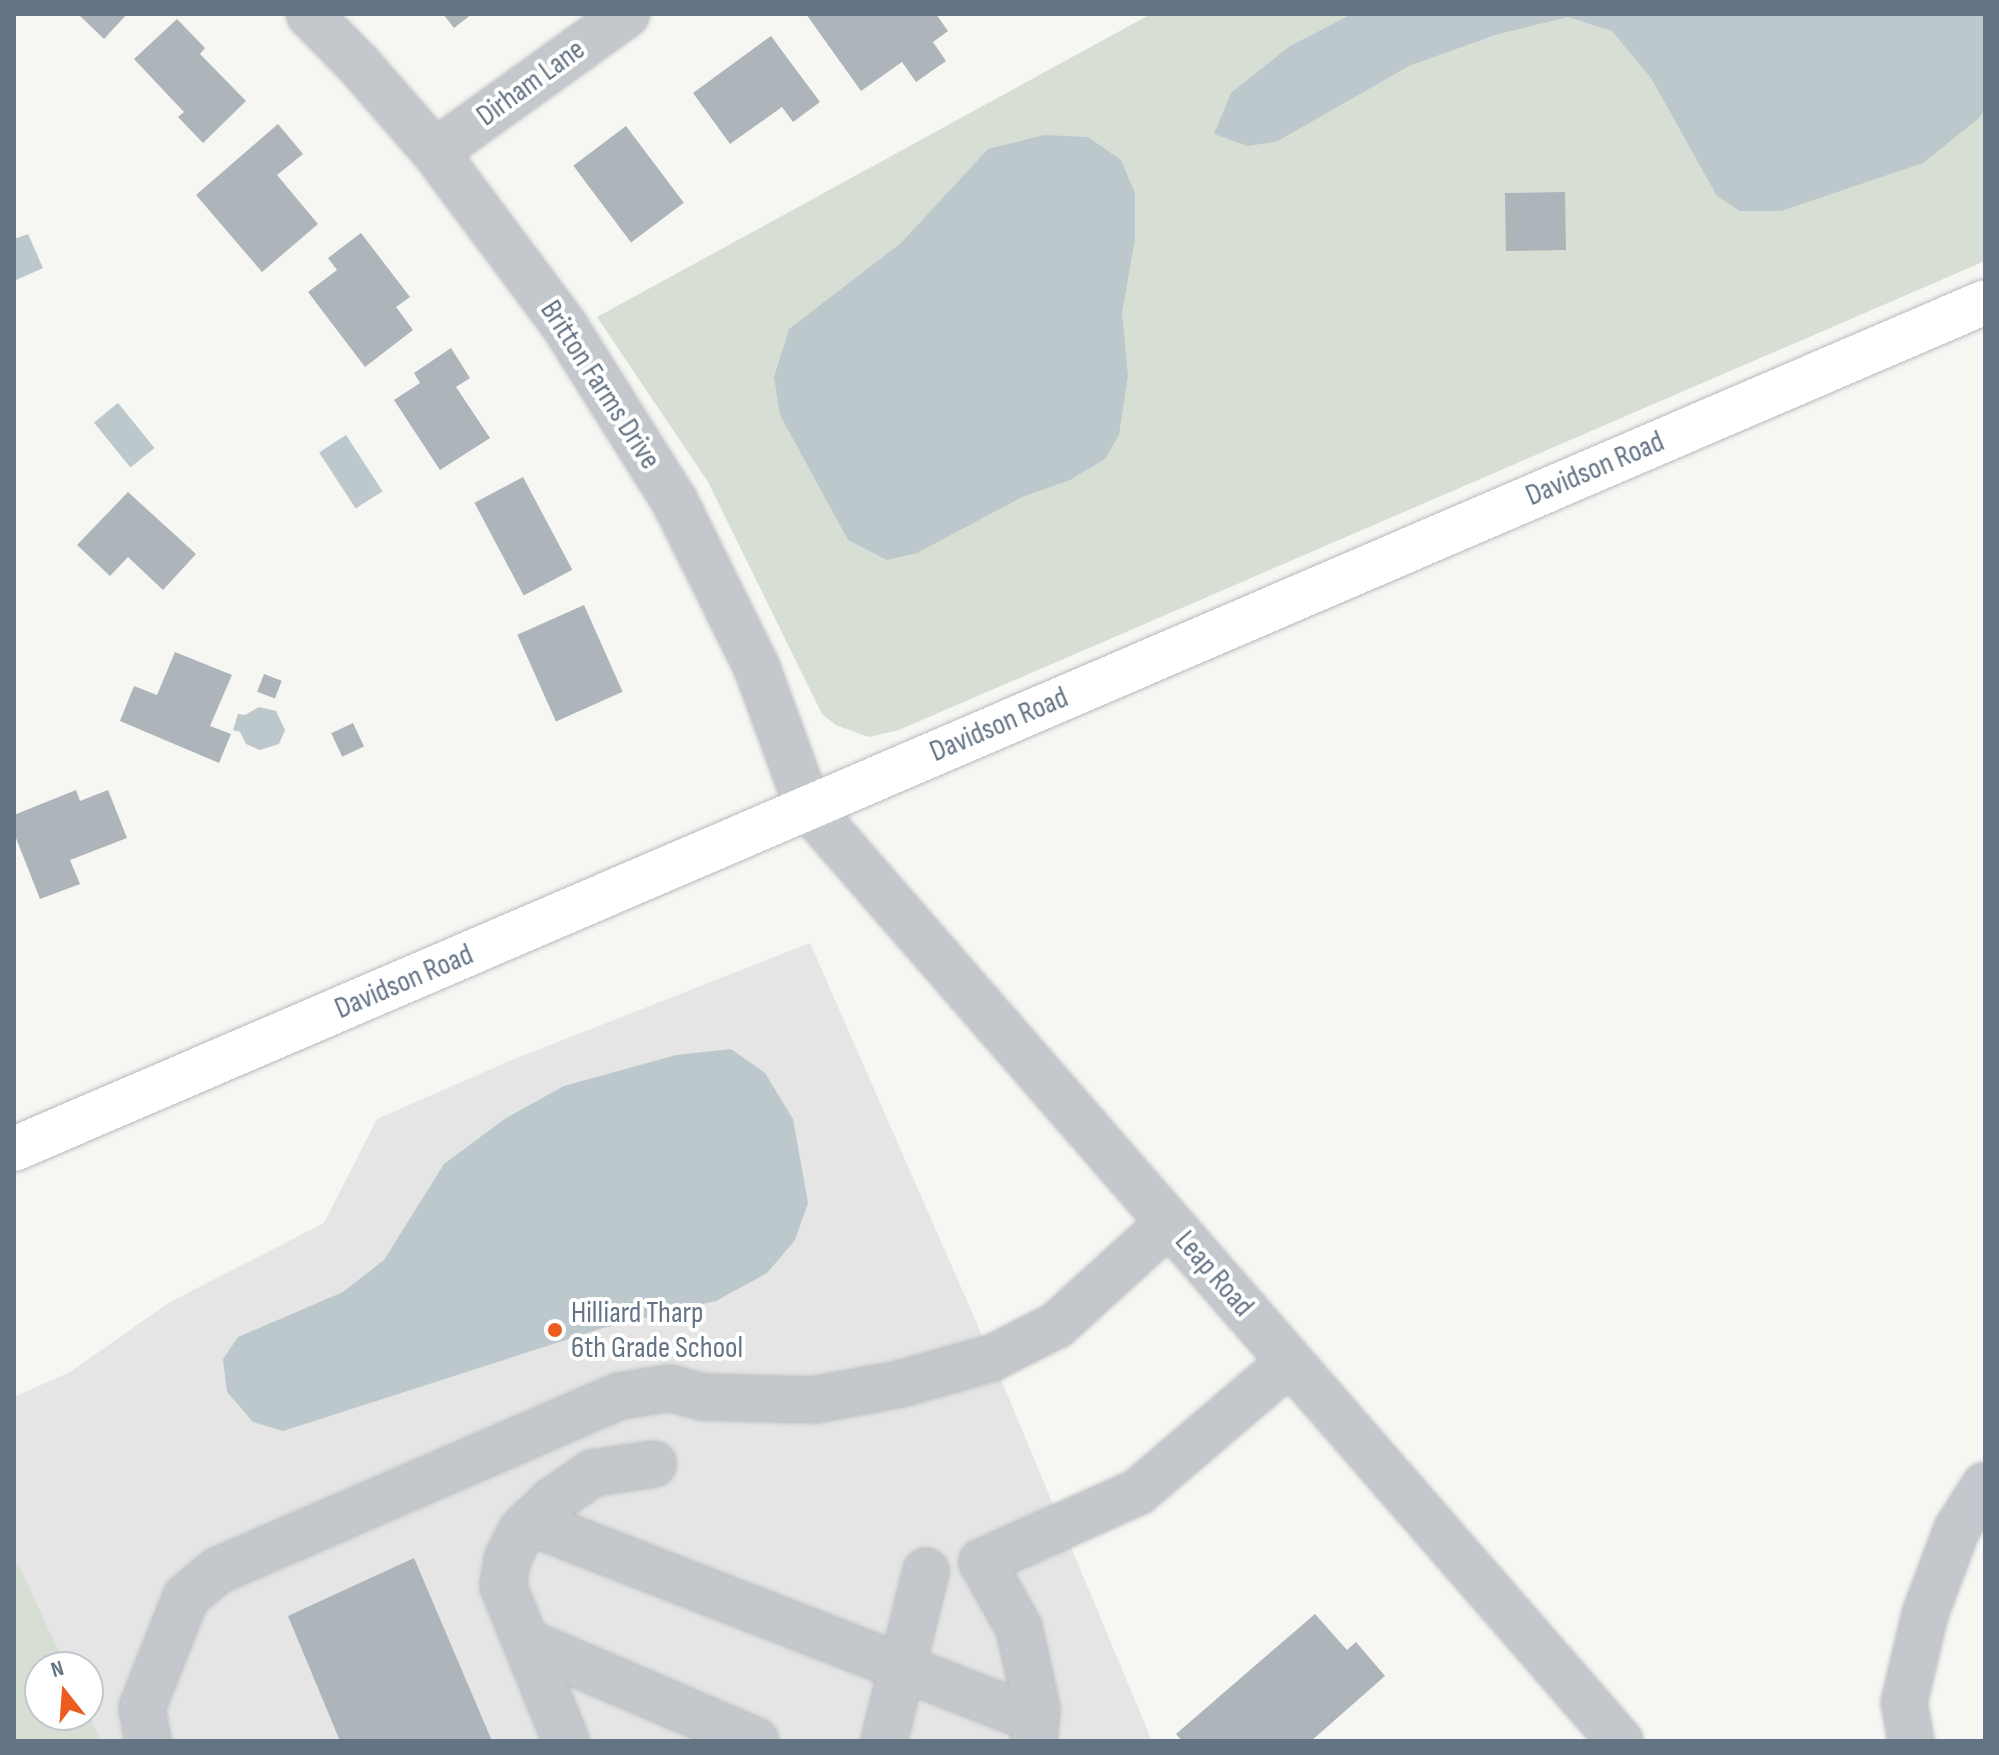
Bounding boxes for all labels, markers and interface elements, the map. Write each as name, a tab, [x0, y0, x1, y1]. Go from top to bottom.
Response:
street label: Dirham Lane	[470, 32, 592, 134]
street label: Britton Farms Drive	[532, 294, 668, 476]
street label: Davidson Road	[1521, 424, 1669, 514]
street label: Davidson Road	[925, 680, 1073, 770]
street label: Davidson Road	[330, 937, 478, 1027]
street label: Leap Road	[1167, 1224, 1261, 1324]
place label: Hilliard Tharp 6th Grade School	[571, 1295, 743, 1366]
marker: Hilliard Tharp 6th Grade School	[546, 1321, 564, 1339]
north arrow	[24, 1651, 104, 1731]
text: N	[48, 1655, 67, 1684]

